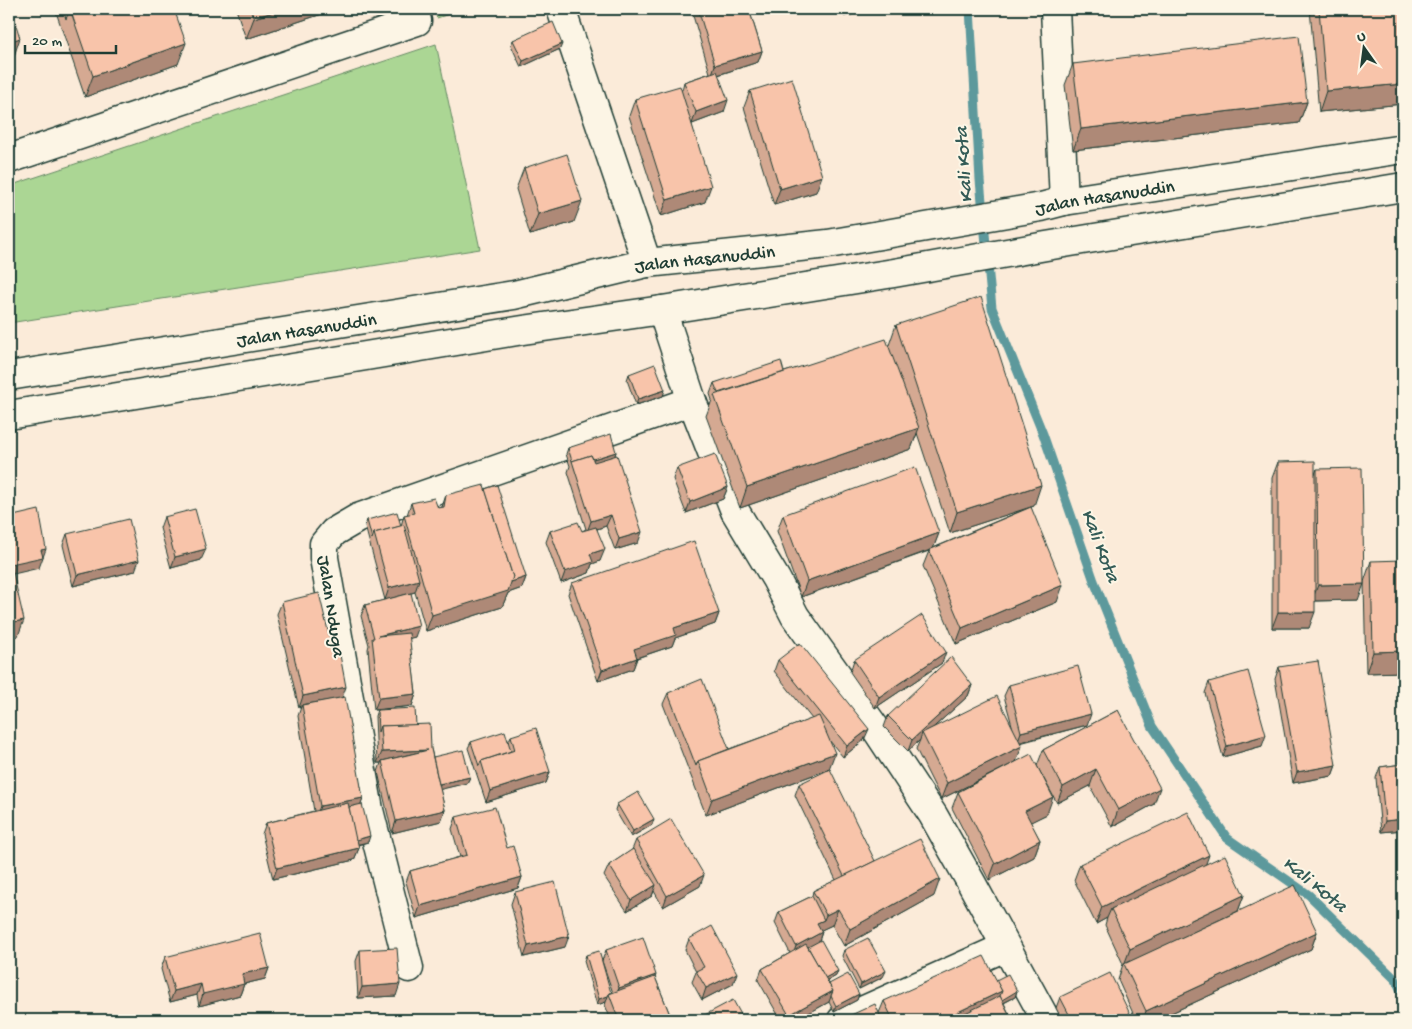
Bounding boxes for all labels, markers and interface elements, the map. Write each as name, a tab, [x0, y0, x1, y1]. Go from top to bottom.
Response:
scale bar	[25, 22, 116, 54]
north arrow	[1340, 22, 1390, 72]
text: U	[1355, 29, 1367, 47]
text: 20 m	[32, 33, 62, 51]
water label: Kali Kota	[951, 124, 980, 204]
street label: Jalan Hasanuddin	[1034, 176, 1176, 223]
street label: Jalan Hasanuddin	[633, 242, 776, 281]
street label: Jalan Hasanuddin	[235, 309, 378, 354]
water label: Kali Kota	[1074, 507, 1124, 588]
street label: Jalan Nduga	[310, 554, 349, 660]
water label: Kali Kota	[1277, 853, 1352, 920]

